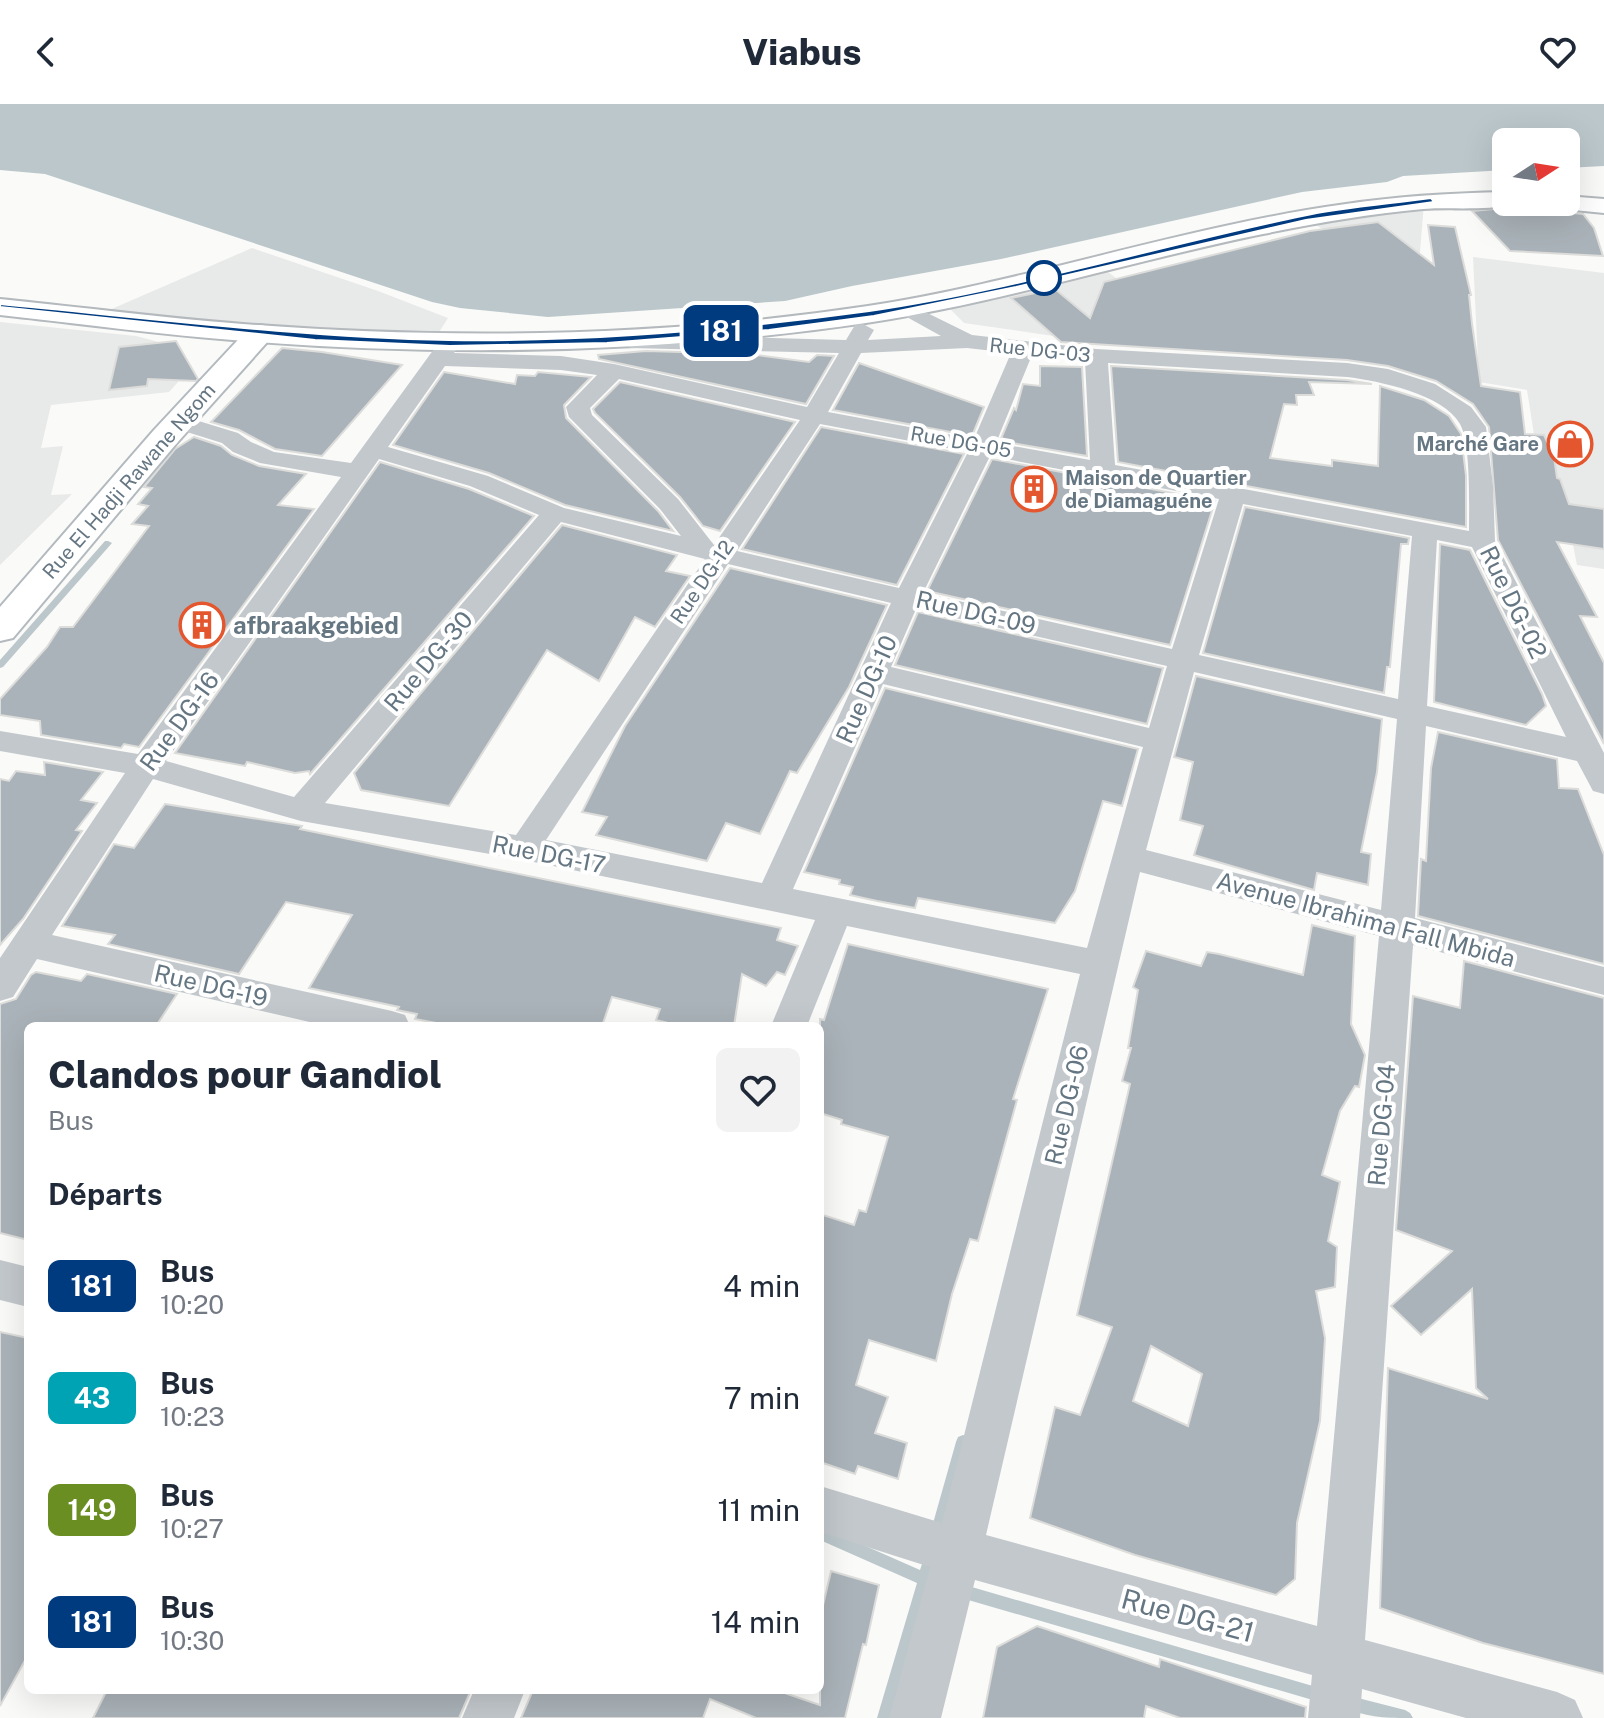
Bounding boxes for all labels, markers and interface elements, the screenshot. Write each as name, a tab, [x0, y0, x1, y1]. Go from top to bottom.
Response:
icon: back	[24, 30, 68, 74]
icon: heart	[1536, 30, 1580, 74]
text: Viabus	[742, 31, 862, 73]
north arrow	[1492, 128, 1580, 216]
map controls	[1492, 128, 1580, 216]
unlabelled marker	[1027, 261, 1061, 295]
line badge: 181	[675, 305, 767, 357]
text: 181	[700, 314, 742, 347]
street label: Rue DG-03	[988, 333, 1092, 367]
street label: Rue El Hadji Rawane Ngom	[38, 378, 220, 584]
shop icon: Marché Gare	[1546, 420, 1594, 468]
street label: Rue DG-05	[909, 421, 1013, 463]
place label: Marché Gare	[1416, 432, 1539, 456]
building icon: Maison de Quartier de Diamaguéne	[1010, 465, 1058, 513]
place label: Maison de Quartier de Diamaguéne	[1065, 466, 1247, 513]
street label: Rue DG-12	[665, 536, 739, 628]
street label: Rue DG-02	[1475, 541, 1553, 663]
street label: Rue DG-09	[913, 585, 1039, 639]
building icon: afbraakgebied	[178, 601, 226, 649]
street label: Rue DG-30	[378, 605, 478, 717]
place label: afbraakgebied	[233, 611, 399, 639]
street label: Rue DG-10	[830, 631, 902, 747]
street label: Rue DG-16	[134, 666, 224, 776]
street label: Rue DG-17	[490, 829, 608, 879]
street label: Avenue Ibrahima Fall Mbida	[1214, 866, 1518, 972]
street label: Rue DG-19	[152, 958, 270, 1012]
street label: Rue DG-06	[1039, 1042, 1093, 1168]
button: heart	[716, 1048, 800, 1132]
text: Clandos pour Gandiol	[48, 1052, 442, 1097]
street label: Rue DG-04	[1362, 1063, 1400, 1187]
text: Bus	[48, 1105, 94, 1136]
text: Départs	[48, 1176, 162, 1212]
text: Bus	[160, 1253, 214, 1289]
text: 4 min	[723, 1268, 800, 1304]
text: 181	[71, 1269, 113, 1302]
text: 10:20	[160, 1289, 224, 1320]
text: Bus	[160, 1365, 214, 1401]
text: 7 min	[724, 1380, 800, 1416]
text: 43	[74, 1381, 111, 1414]
text: 10:23	[160, 1401, 225, 1432]
text: Bus	[160, 1477, 214, 1513]
text: 11 min	[717, 1492, 800, 1528]
text: 149	[68, 1493, 116, 1526]
text: 10:27	[160, 1513, 224, 1544]
street label: Rue DG-21	[1118, 1581, 1258, 1649]
text: Bus	[160, 1589, 214, 1625]
text: 14 min	[711, 1604, 800, 1640]
text: 181	[71, 1605, 113, 1638]
text: 10:30	[160, 1625, 224, 1656]

